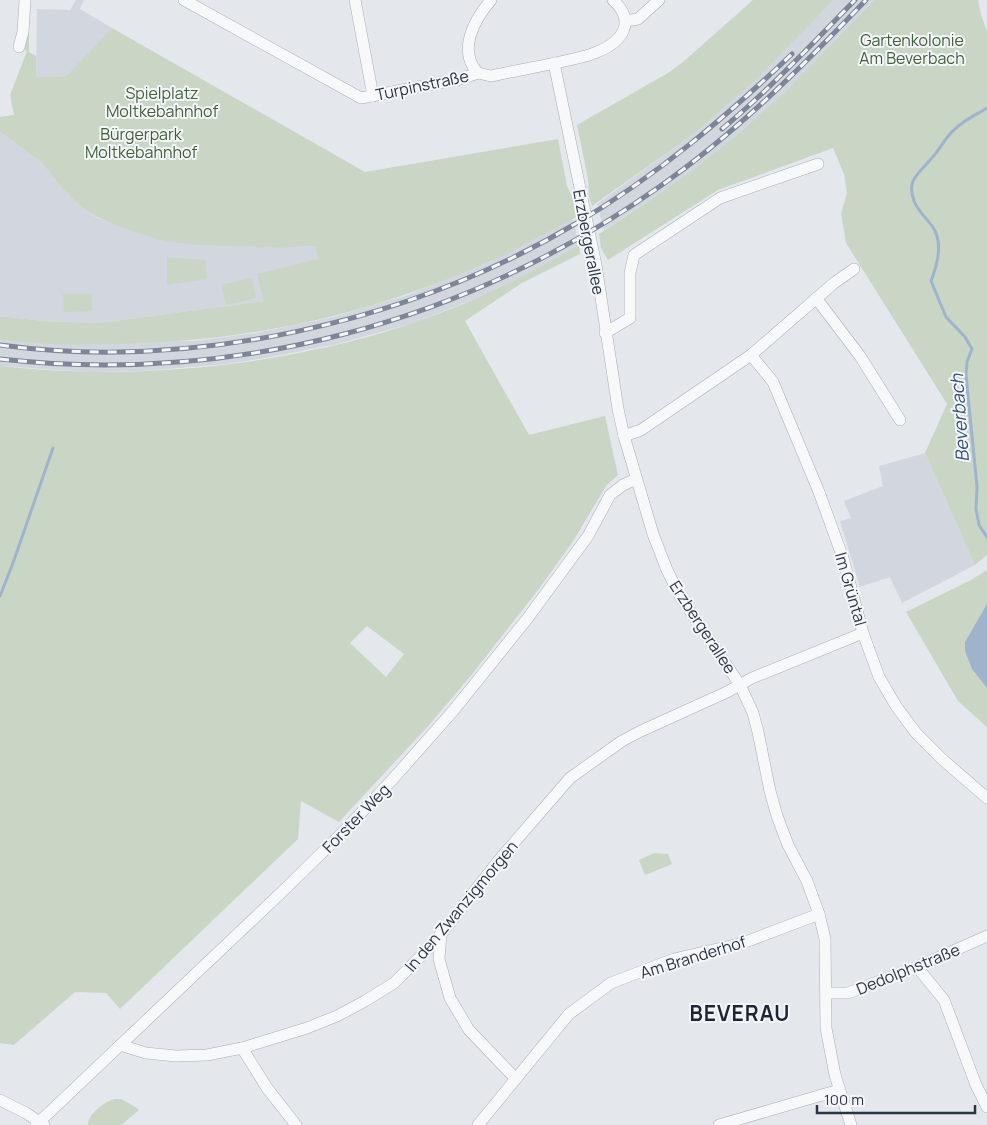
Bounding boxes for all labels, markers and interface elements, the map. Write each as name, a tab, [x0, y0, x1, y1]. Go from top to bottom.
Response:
park label: Gartenkolonie Am Beverbach	[859, 29, 965, 69]
street label: Turpinstraße	[373, 64, 471, 106]
park label: Spielplatz Moltkebahnhof	[106, 82, 218, 122]
park label: Bürgerpark Moltkebahnhof	[85, 123, 197, 163]
street label: Erzbergerallee	[568, 187, 610, 297]
water label: Beverbach	[944, 372, 974, 463]
street label: Im Grüntal	[830, 550, 872, 628]
street label: Erzbergerallee	[665, 576, 741, 678]
street label: Forster Weg	[317, 779, 395, 857]
street label: In den Zwanzigmorgen	[400, 836, 522, 976]
street label: Am Branderhof	[637, 930, 749, 984]
street label: Dedolphstraße	[853, 938, 963, 1000]
district label: BEVERAU	[690, 999, 790, 1027]
scale bar	[817, 1082, 974, 1114]
text: 100 m	[824, 1089, 864, 1110]

